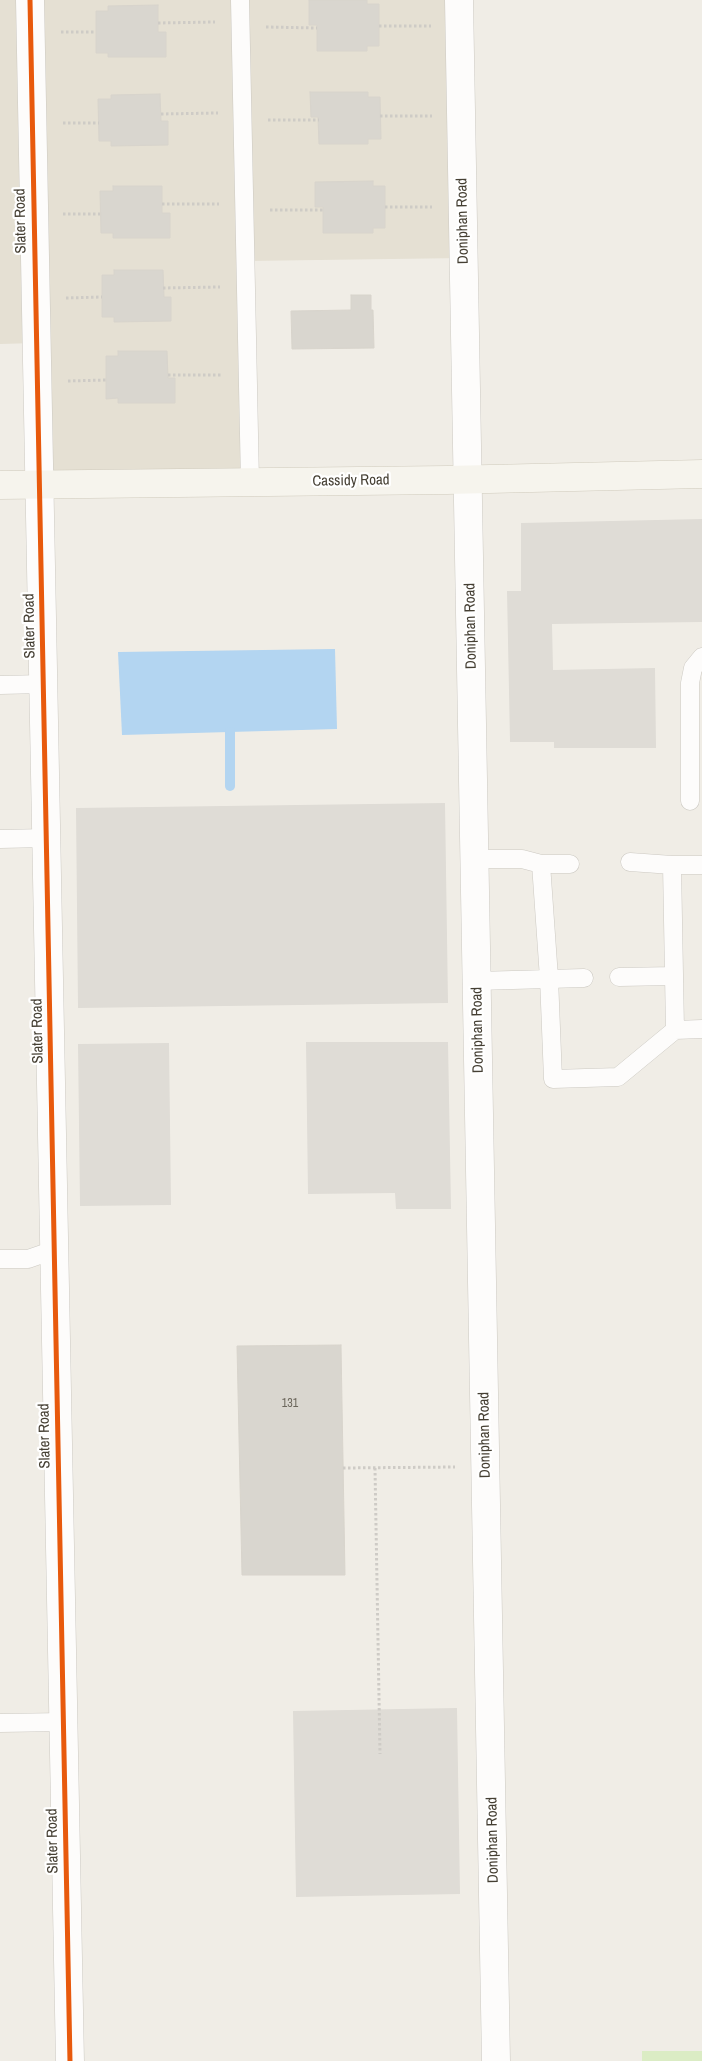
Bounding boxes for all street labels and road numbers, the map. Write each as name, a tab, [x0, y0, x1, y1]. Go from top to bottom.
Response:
street label: Doniphan Road	[453, 178, 473, 264]
street label: Slater Road	[11, 188, 31, 254]
street label: Cassidy Road	[312, 471, 390, 491]
street label: Doniphan Road	[461, 583, 481, 669]
street label: Slater Road	[20, 593, 40, 659]
street label: Doniphan Road	[468, 987, 488, 1073]
street label: Slater Road	[28, 998, 48, 1064]
street label: Doniphan Road	[475, 1392, 495, 1478]
street label: Slater Road	[35, 1403, 55, 1469]
street label: Doniphan Road	[483, 1797, 503, 1883]
street label: Slater Road	[43, 1808, 63, 1874]

